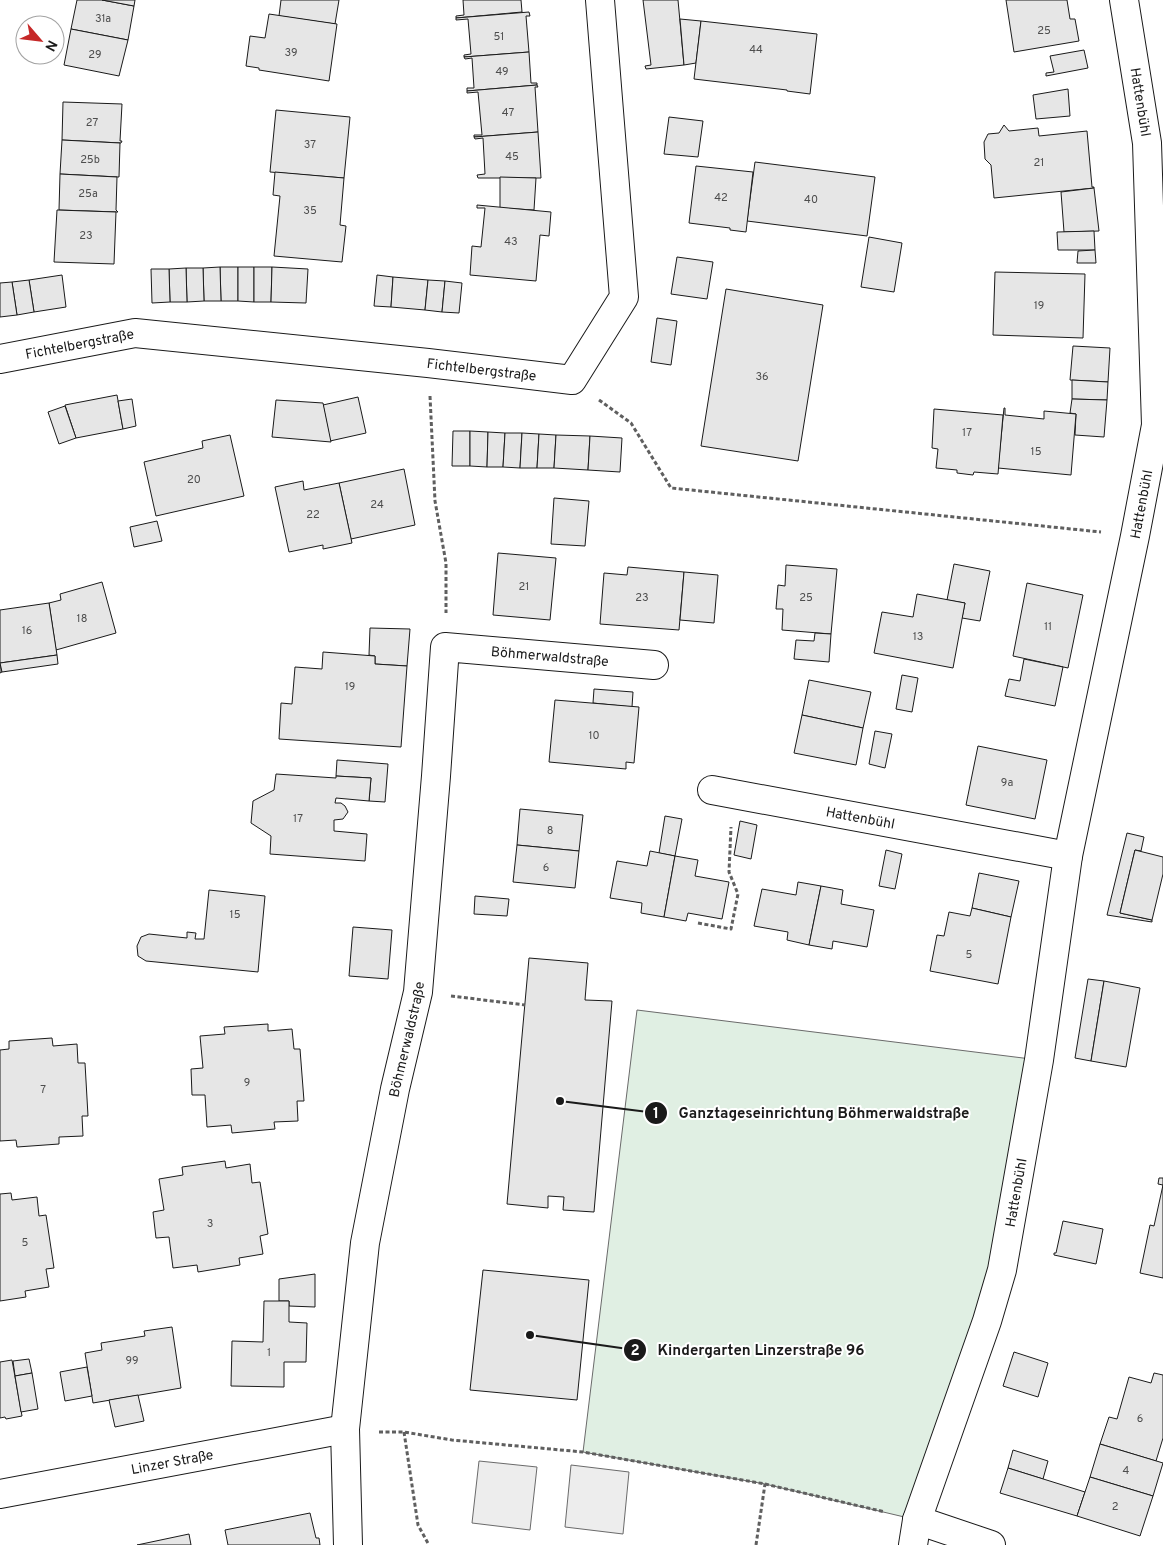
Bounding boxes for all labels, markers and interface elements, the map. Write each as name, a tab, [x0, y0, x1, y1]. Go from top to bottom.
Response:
house number: 31a	[95, 12, 111, 26]
north arrow	[15, 15, 65, 65]
house number: 25	[1037, 24, 1051, 38]
house number: 51	[494, 30, 504, 44]
text: N	[40, 37, 60, 54]
house number: 44	[749, 43, 763, 57]
house number: 39	[285, 46, 297, 60]
house number: 29	[88, 48, 102, 62]
house number: 49	[495, 65, 509, 79]
street label: Hattenbühl	[1126, 67, 1153, 138]
house number: 47	[502, 106, 514, 120]
house number: 27	[86, 116, 98, 130]
house number: 37	[304, 138, 316, 152]
house number: 45	[505, 150, 519, 164]
house number: 25b	[80, 153, 100, 167]
house number: 21	[1034, 156, 1044, 170]
house number: 25a	[78, 187, 98, 201]
house number: 42	[714, 191, 728, 205]
house number: 40	[804, 193, 818, 207]
house number: 35	[303, 204, 317, 218]
house number: 23	[79, 229, 93, 243]
house number: 43	[504, 235, 518, 249]
house number: 19	[1034, 299, 1044, 313]
street label: Fichtelbergstraße	[24, 326, 136, 364]
street label: Fichtelbergstraße	[426, 356, 537, 386]
house number: 36	[755, 370, 769, 384]
house number: 17	[962, 426, 972, 440]
house number: 15	[1031, 445, 1042, 459]
street label: Hattenbühl	[1128, 469, 1157, 540]
house number: 20	[187, 473, 201, 487]
house number: 24	[370, 498, 384, 512]
house number: 22	[306, 508, 320, 522]
house number: 21	[519, 580, 529, 594]
house number: 23	[635, 591, 649, 605]
house number: 25	[799, 591, 813, 605]
house number: 18	[77, 612, 87, 626]
house number: 11	[1044, 620, 1052, 634]
house number: 16	[22, 624, 32, 638]
house number: 13	[913, 630, 923, 644]
street label: Böhmerwaldstraße	[490, 644, 609, 671]
house number: 19	[345, 680, 355, 694]
house number: 10	[588, 729, 600, 743]
house number: 9a	[1001, 776, 1013, 790]
street label: Hattenbühl	[824, 804, 896, 834]
house number: 17	[293, 812, 303, 826]
house number: 8	[547, 824, 553, 838]
house number: 6	[543, 861, 549, 875]
house number: 15	[230, 908, 241, 922]
house number: 5	[966, 948, 973, 962]
street label: Böhmerwaldstraße	[387, 981, 429, 1099]
house number: 9	[244, 1076, 250, 1090]
house number: 7	[40, 1083, 46, 1097]
callout: Ganztageseinrichtung Böhmerwaldstraße	[644, 1098, 980, 1128]
text: 1	[653, 1105, 659, 1124]
text: Ganztageseinrichtung Böhmerwaldstraße	[679, 1105, 969, 1124]
street label: Hattenbühl	[1003, 1157, 1032, 1229]
house number: 3	[207, 1217, 213, 1231]
house number: 5	[22, 1236, 29, 1250]
callout: Kindergarten Linzerstraße 96	[623, 1335, 875, 1365]
text: 2	[630, 1342, 640, 1361]
text: Kindergarten Linzerstraße 96	[657, 1342, 865, 1361]
house number: 1	[267, 1346, 271, 1360]
house number: 99	[125, 1354, 139, 1368]
house number: 6	[1137, 1412, 1143, 1426]
street label: Linzer Straße	[130, 1447, 215, 1479]
house number: 4	[1123, 1464, 1130, 1478]
house number: 2	[1112, 1500, 1118, 1514]

